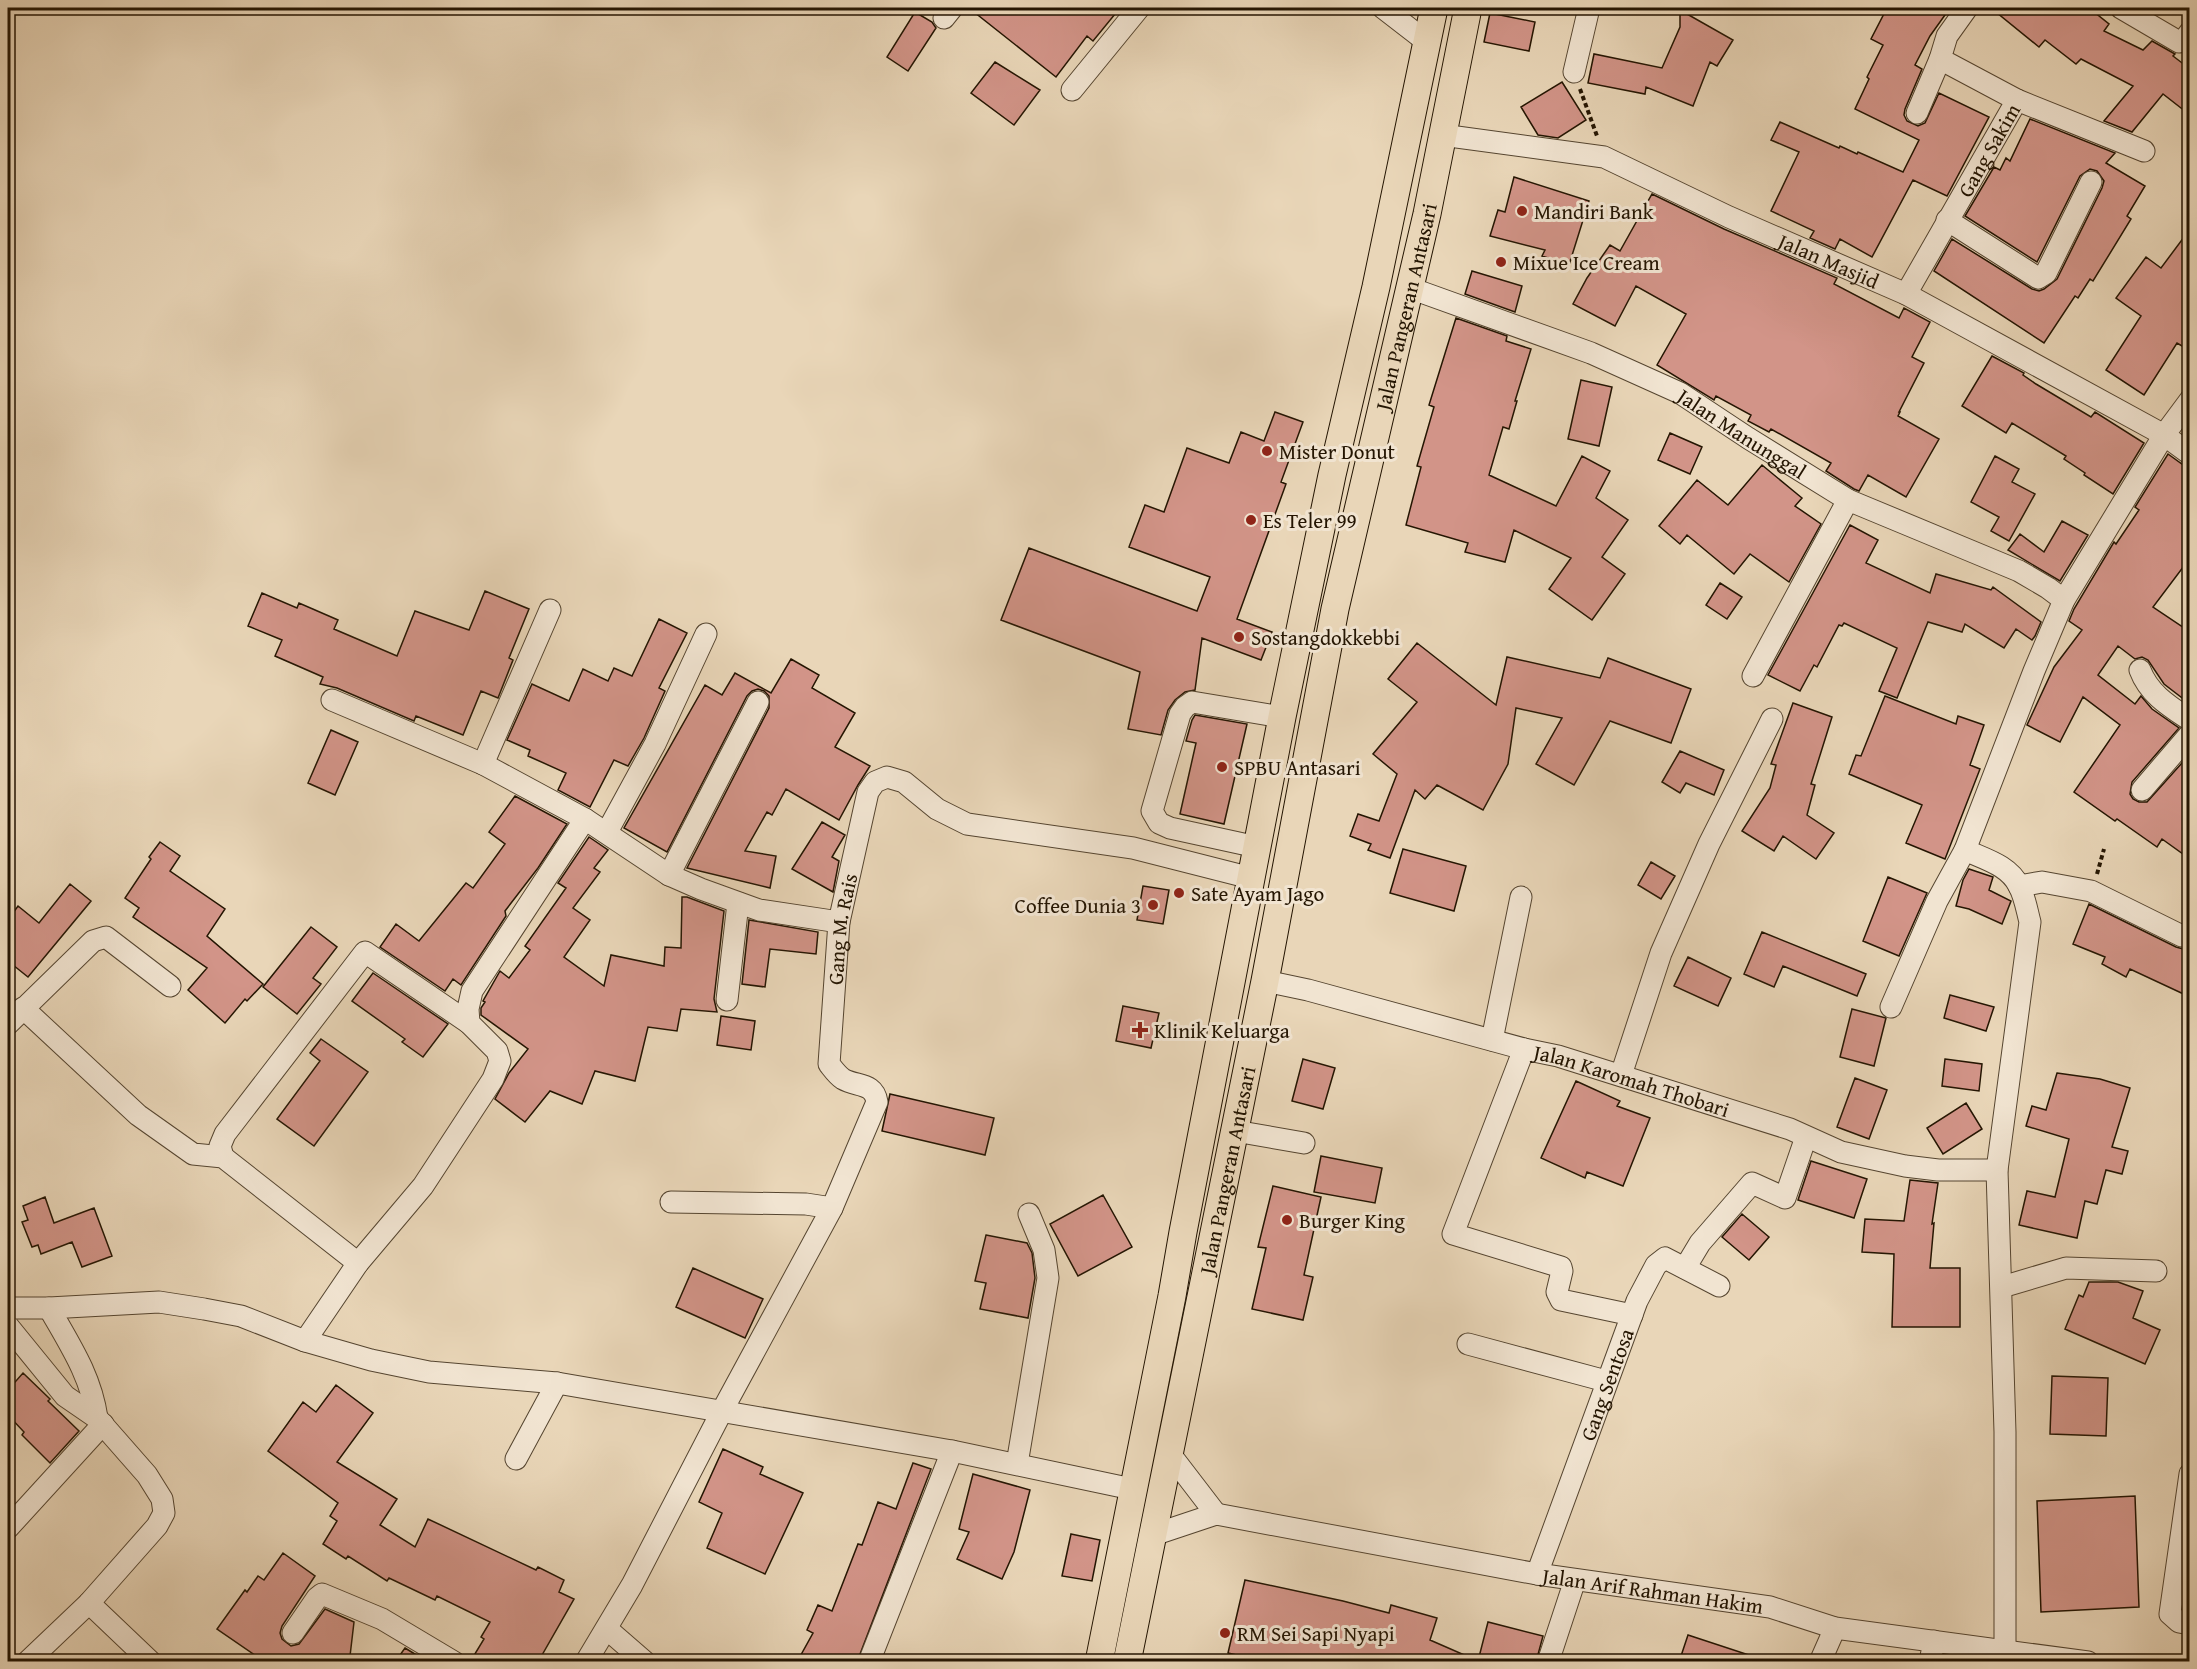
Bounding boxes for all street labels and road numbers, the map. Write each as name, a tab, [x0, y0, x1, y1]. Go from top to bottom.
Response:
street label: Gang Sakim	[1949, 97, 2028, 202]
street label: Jalan Pangeran Antasari	[1366, 200, 1444, 416]
street label: Jalan Masjid	[1771, 224, 1885, 296]
street label: Jalan Manunggal	[1669, 379, 1813, 486]
street label: Gang M. Rais	[819, 870, 865, 986]
street label: Jalan Karomah Thobari	[1528, 1035, 1734, 1125]
street label: Jalan Pangeran Antasari	[1190, 1063, 1263, 1280]
street label: Gang Sentosa	[1572, 1324, 1641, 1445]
street label: Jalan Arif Rahman Hakim	[1538, 1559, 1765, 1621]

